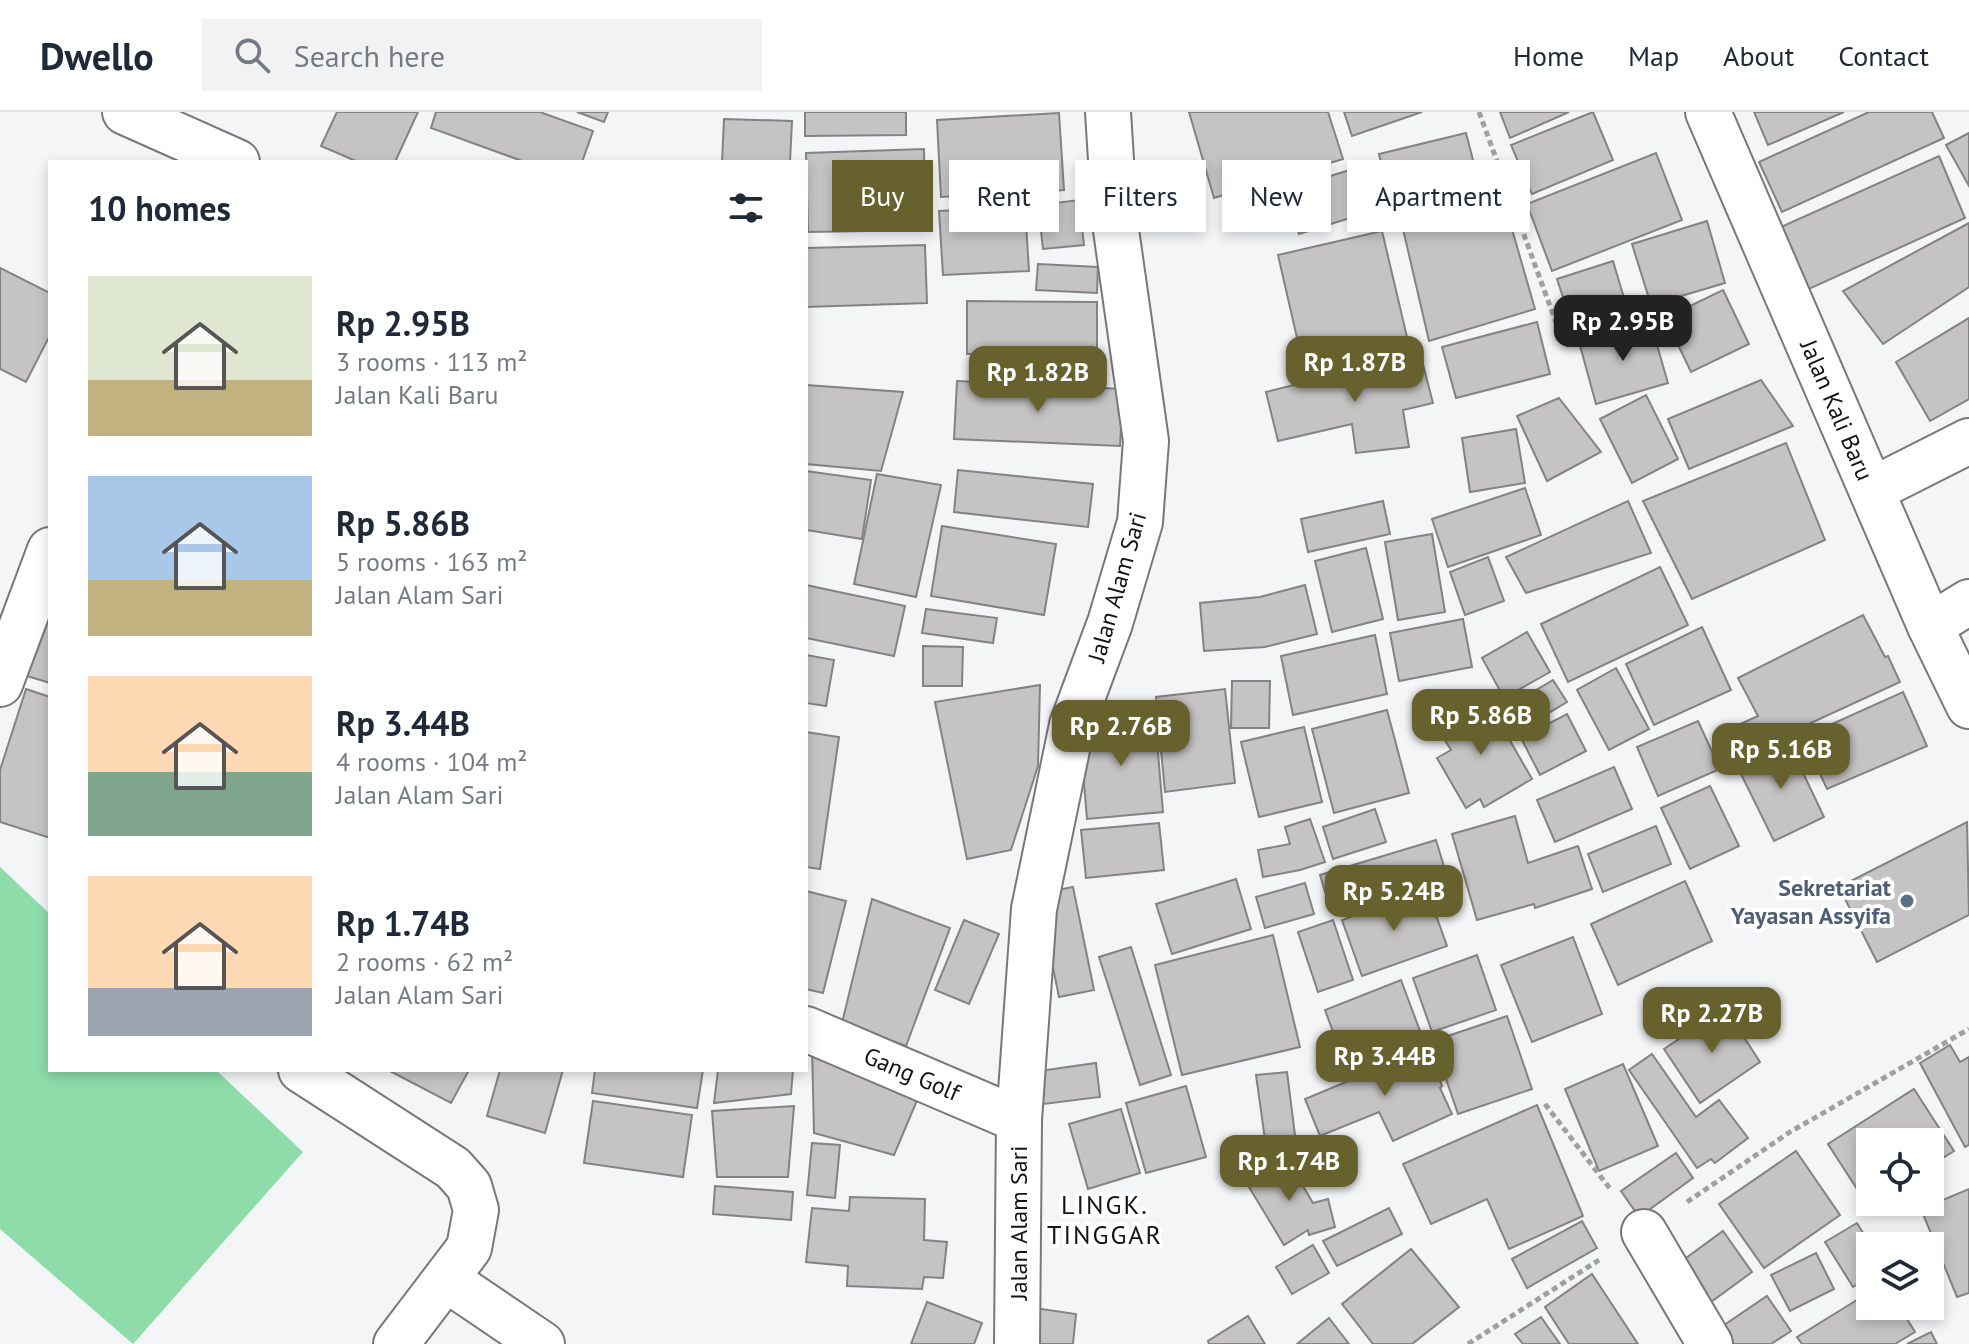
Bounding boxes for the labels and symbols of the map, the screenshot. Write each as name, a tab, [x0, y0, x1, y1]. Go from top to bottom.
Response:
pin: Rp 2.95B	[1540, 295, 1706, 363]
street label: Jalan Kali Baru	[1793, 334, 1881, 485]
pin: Rp 1.87B	[1272, 336, 1438, 404]
pin: Rp 1.82B	[955, 346, 1121, 414]
street label: Jalan Alam Sari	[1081, 508, 1153, 667]
pin: Rp 5.86B	[1398, 689, 1564, 757]
pin: Rp 2.76B	[1038, 700, 1204, 768]
pin: Rp 5.16B	[1698, 723, 1864, 791]
pin: Rp 5.24B	[1311, 865, 1477, 933]
place label: Sekretariat Yayasan Assyifa	[1730, 872, 1892, 931]
marker: Sekretariat Yayasan Assyifa	[1898, 892, 1916, 910]
pin: Rp 2.27B	[1629, 987, 1795, 1055]
pin: Rp 3.44B	[1302, 1030, 1468, 1098]
street label: Gang Golf	[859, 1040, 966, 1109]
pin: Rp 1.74B	[1206, 1135, 1372, 1203]
street label: Jalan Alam Sari	[1003, 1146, 1034, 1301]
district label: LINGK. TINGGAR	[1047, 1188, 1163, 1251]

